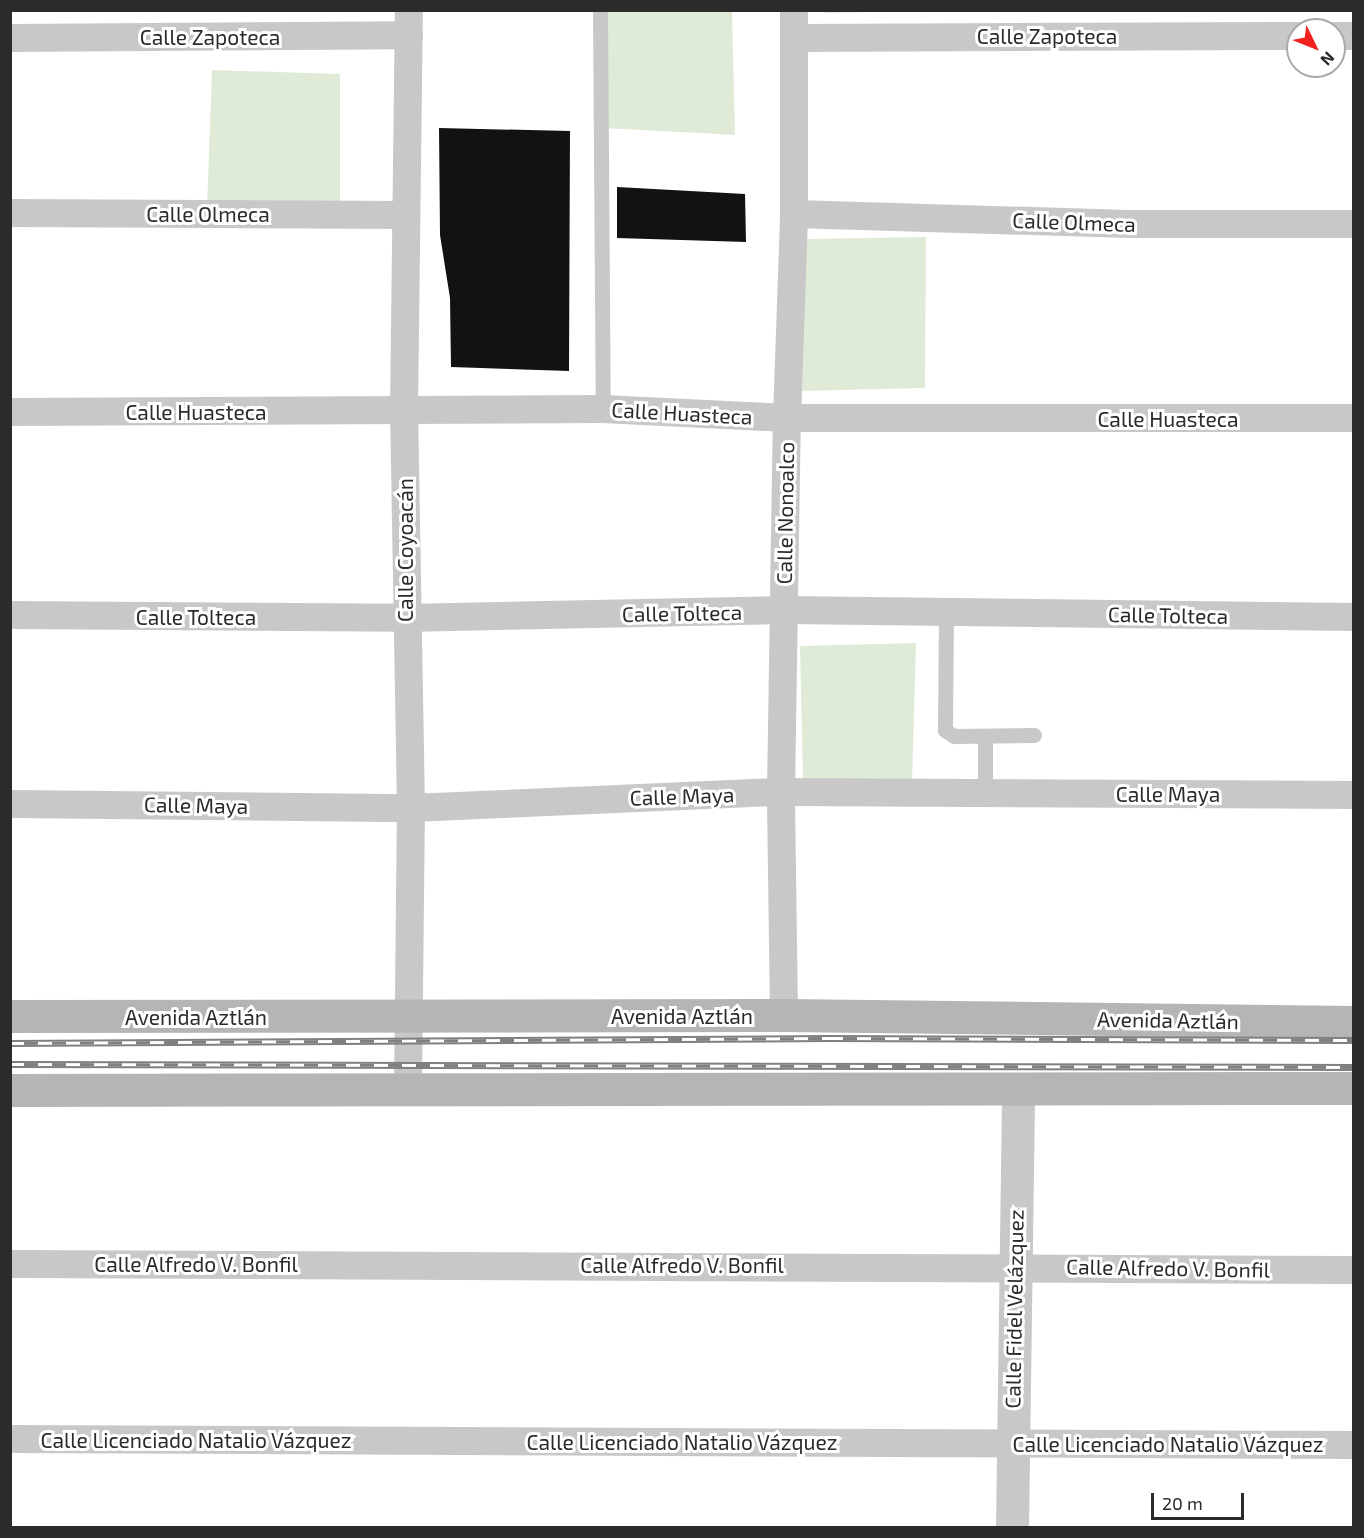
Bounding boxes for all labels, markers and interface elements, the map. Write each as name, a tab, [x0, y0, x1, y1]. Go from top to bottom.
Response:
north arrow	[1286, 18, 1346, 78]
street label: Calle Zapoteca	[977, 23, 1117, 49]
street label: Calle Zapoteca	[140, 24, 280, 50]
text: N	[1317, 49, 1339, 70]
street label: Calle Olmeca	[146, 201, 270, 227]
street label: Calle Olmeca	[1012, 207, 1136, 237]
street label: Calle Huasteca	[611, 397, 753, 429]
street label: Calle Huasteca	[125, 399, 267, 425]
street label: Calle Huasteca	[1097, 406, 1239, 432]
street label: Calle Nonoalco	[771, 441, 799, 585]
street label: Calle Coyoacán	[392, 478, 418, 622]
street label: Calle Tolteca	[621, 599, 743, 627]
street label: Calle Tolteca	[1107, 601, 1229, 629]
street label: Calle Tolteca	[136, 604, 256, 630]
street label: Calle Maya	[1116, 781, 1220, 807]
street label: Calle Maya	[629, 782, 735, 810]
street label: Calle Maya	[144, 791, 248, 819]
street label: Avenida Aztlán	[611, 1003, 753, 1029]
street label: Avenida Aztlán	[125, 1004, 267, 1030]
street label: Avenida Aztlán	[1097, 1006, 1239, 1034]
street label: Calle Fidel Velázquez	[1000, 1209, 1028, 1409]
street label: Calle Alfredo V. Bonfil	[94, 1251, 298, 1277]
street label: Calle Alfredo V. Bonfil	[580, 1252, 784, 1278]
street label: Calle Alfredo V. Bonfil	[1065, 1254, 1271, 1282]
street label: Calle Licenciado Natalio Vázquez	[40, 1427, 352, 1453]
street label: Calle Licenciado Natalio Vázquez	[526, 1429, 838, 1455]
street label: Calle Licenciado Natalio Vázquez	[1012, 1431, 1324, 1457]
scale bar	[1154, 1481, 1247, 1519]
text: 20 m	[1162, 1492, 1203, 1514]

